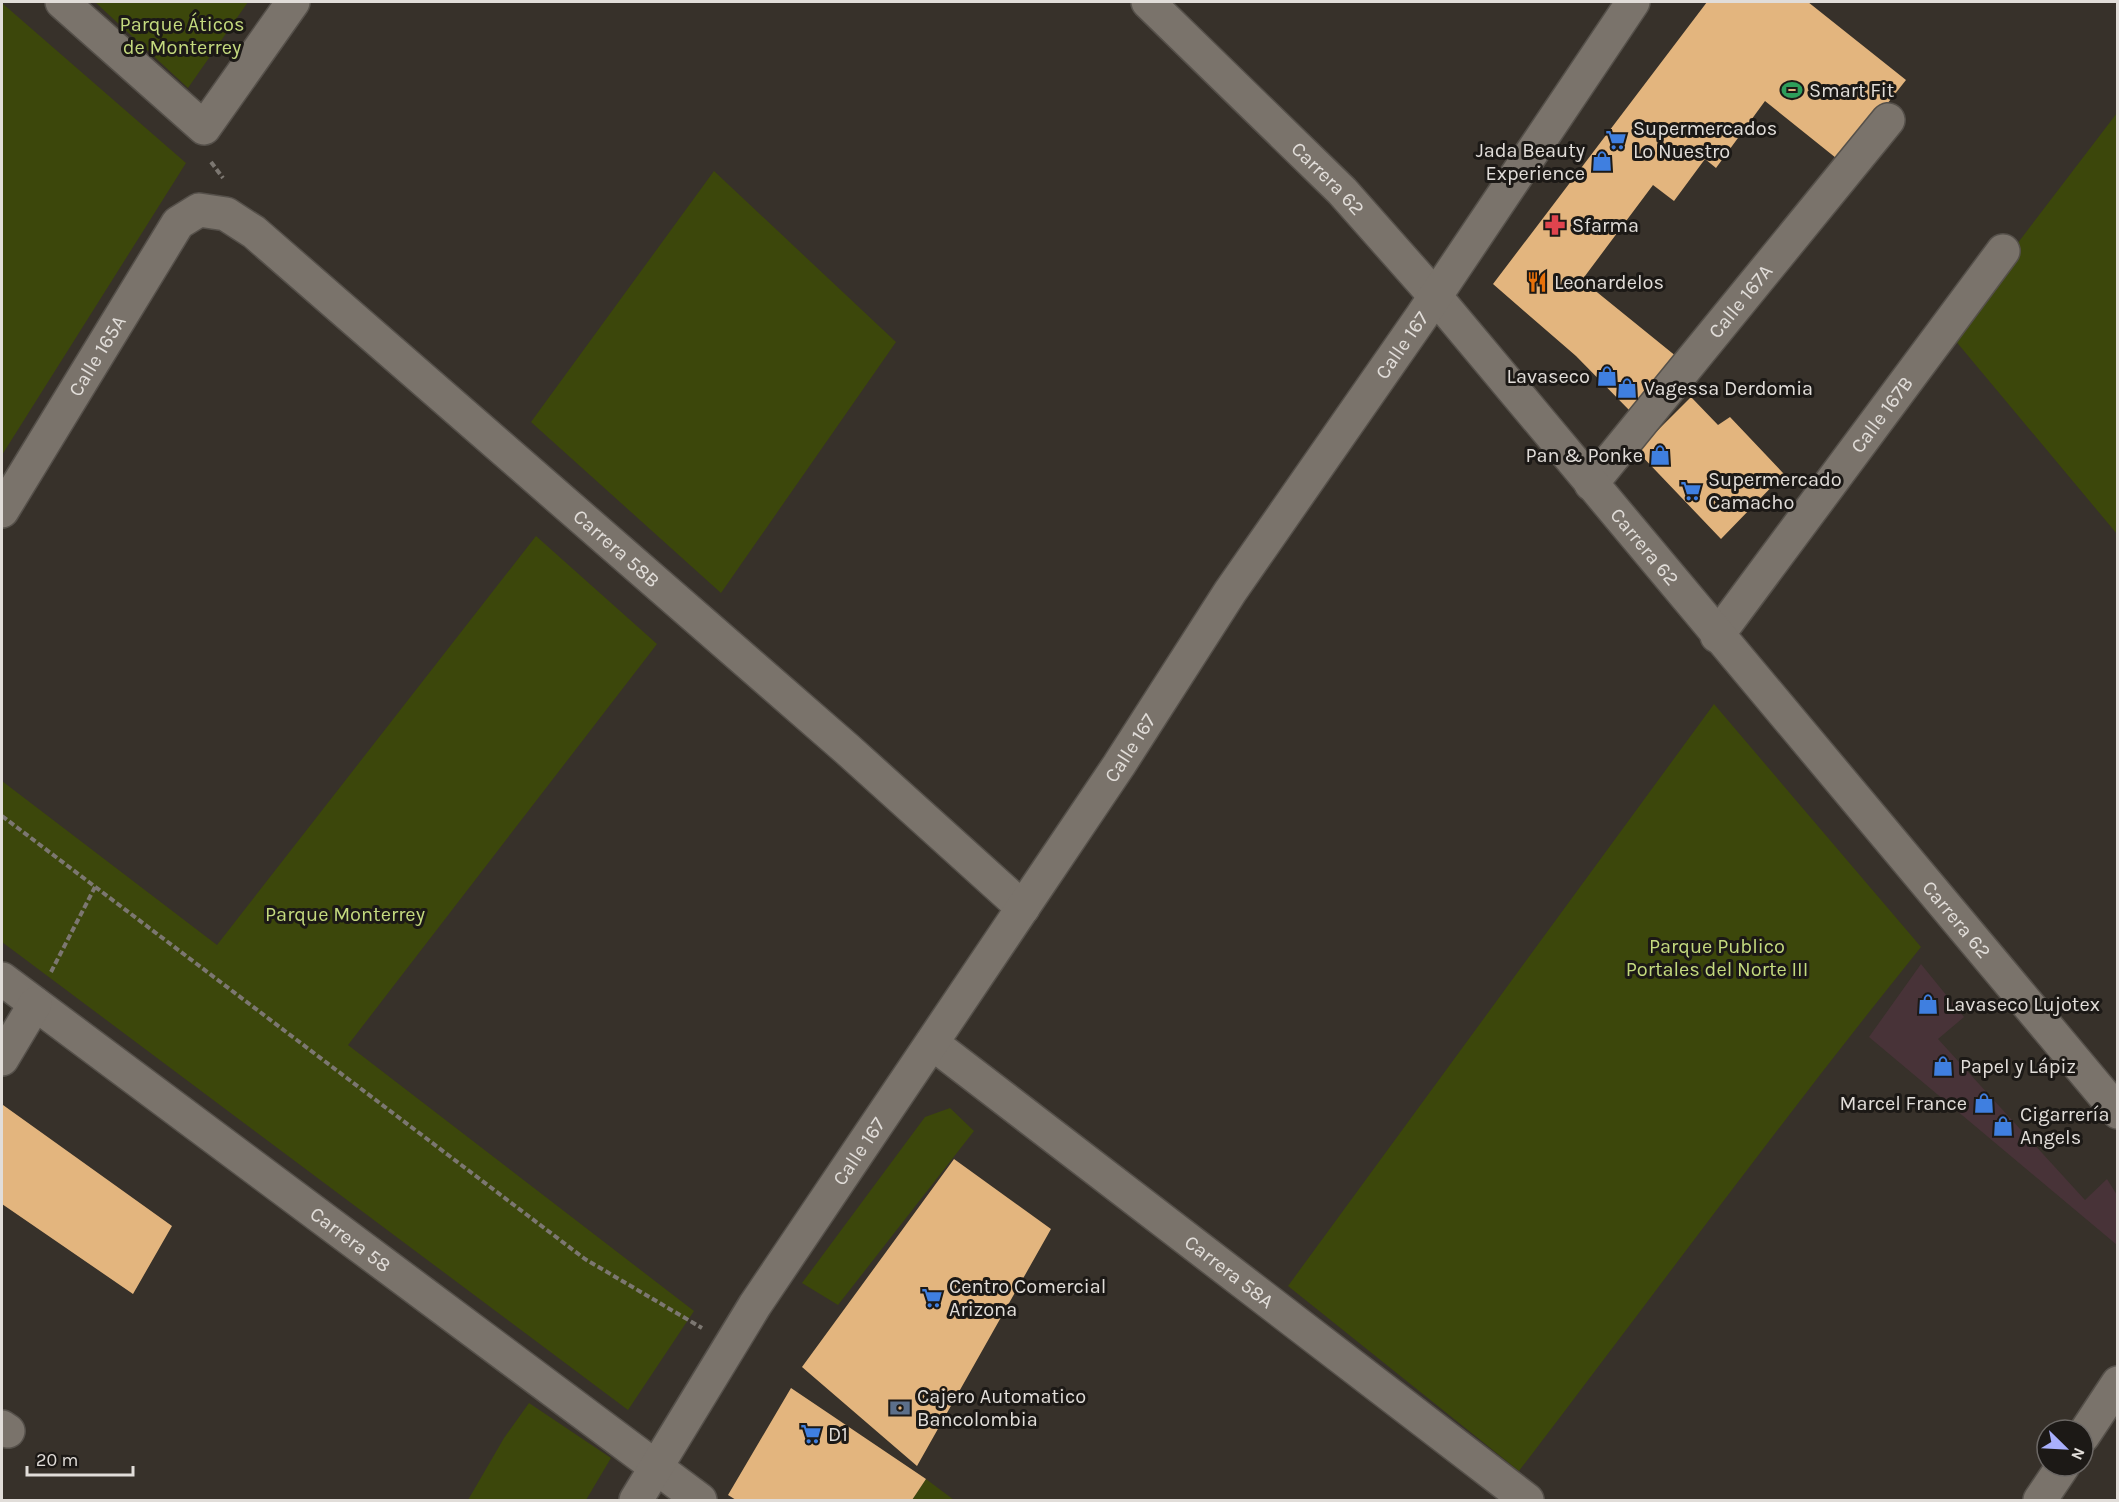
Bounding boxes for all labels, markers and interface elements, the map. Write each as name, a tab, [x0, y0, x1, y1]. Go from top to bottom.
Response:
park label: Parque Áticos de Monterrey	[120, 12, 244, 59]
sports icon: Smart Fit	[1780, 78, 1804, 102]
place label: Smart Fit	[1809, 79, 1895, 102]
place label: Supermercados Lo Nuestro	[1633, 117, 1777, 163]
supermarket icon: Supermercados Lo Nuestro	[1604, 128, 1628, 152]
street label: Carrera 62	[1287, 137, 1369, 220]
place label: Jada Beauty Experience	[1476, 139, 1585, 185]
shop icon: Jada Beauty Experience	[1590, 149, 1614, 173]
pharmacy icon: Sfarma	[1543, 213, 1567, 237]
place label: Sfarma	[1572, 214, 1639, 237]
street label: Calle 167A	[1703, 260, 1777, 343]
restaurant icon: Leonardelos	[1525, 270, 1549, 294]
place label: Leonardelos	[1554, 271, 1664, 294]
street label: Calle 167	[1370, 306, 1434, 383]
street label: Calle 165A	[64, 311, 130, 400]
shop icon: Lavaseco	[1595, 364, 1619, 388]
place label: Lavaseco	[1507, 365, 1590, 388]
street label: Calle 167B	[1846, 372, 1917, 457]
shop icon: Vagessa Derdomia	[1615, 376, 1639, 400]
place label: Vagessa Derdomia	[1644, 377, 1813, 400]
shop icon: Pan & Ponke	[1648, 443, 1672, 467]
place label: Pan & Ponke	[1525, 444, 1643, 467]
place label: Supermercado Camacho	[1708, 468, 1842, 514]
supermarket icon: Supermercado Camacho	[1679, 479, 1703, 503]
street label: Carrera 62	[1606, 503, 1684, 590]
street label: Carrera 58B	[569, 504, 665, 592]
street label: Calle 167	[1099, 709, 1161, 786]
street label: Carrera 62	[1918, 876, 1996, 963]
park label: Parque Monterrey	[265, 903, 425, 926]
park label: Parque Publico Portales del Norte III	[1626, 935, 1808, 981]
shop icon: Lavaseco Lujotex	[1916, 992, 1940, 1016]
place label: Lavaseco Lujotex	[1945, 993, 2100, 1016]
shop icon: Papel y Lápiz	[1931, 1054, 1955, 1078]
place label: Papel y Lápiz	[1960, 1055, 2076, 1078]
shop icon: Marcel France	[1972, 1091, 1996, 1115]
place label: Marcel France	[1840, 1092, 1967, 1115]
place label: Cigarrería Angels	[2020, 1103, 2109, 1149]
street label: Calle 167	[828, 1112, 890, 1189]
shop icon: Cigarrería Angels	[1991, 1114, 2015, 1138]
street label: Carrera 58	[306, 1202, 395, 1277]
street label: Carrera 58A	[1180, 1230, 1278, 1313]
place label: Centro Comercial Arizona	[949, 1275, 1106, 1321]
supermarket icon: Centro Comercial Arizona	[920, 1286, 944, 1310]
place label: Cajero Automatico Bancolombia	[917, 1385, 1086, 1431]
bank icon: Cajero Automatico Bancolombia	[888, 1396, 912, 1420]
north arrow	[2035, 1418, 2095, 1478]
supermarket icon: D1	[799, 1422, 823, 1446]
place label: D1	[828, 1423, 848, 1446]
scale bar	[27, 1439, 134, 1477]
text: N	[2067, 1445, 2089, 1463]
text: 20 m	[36, 1449, 78, 1471]

